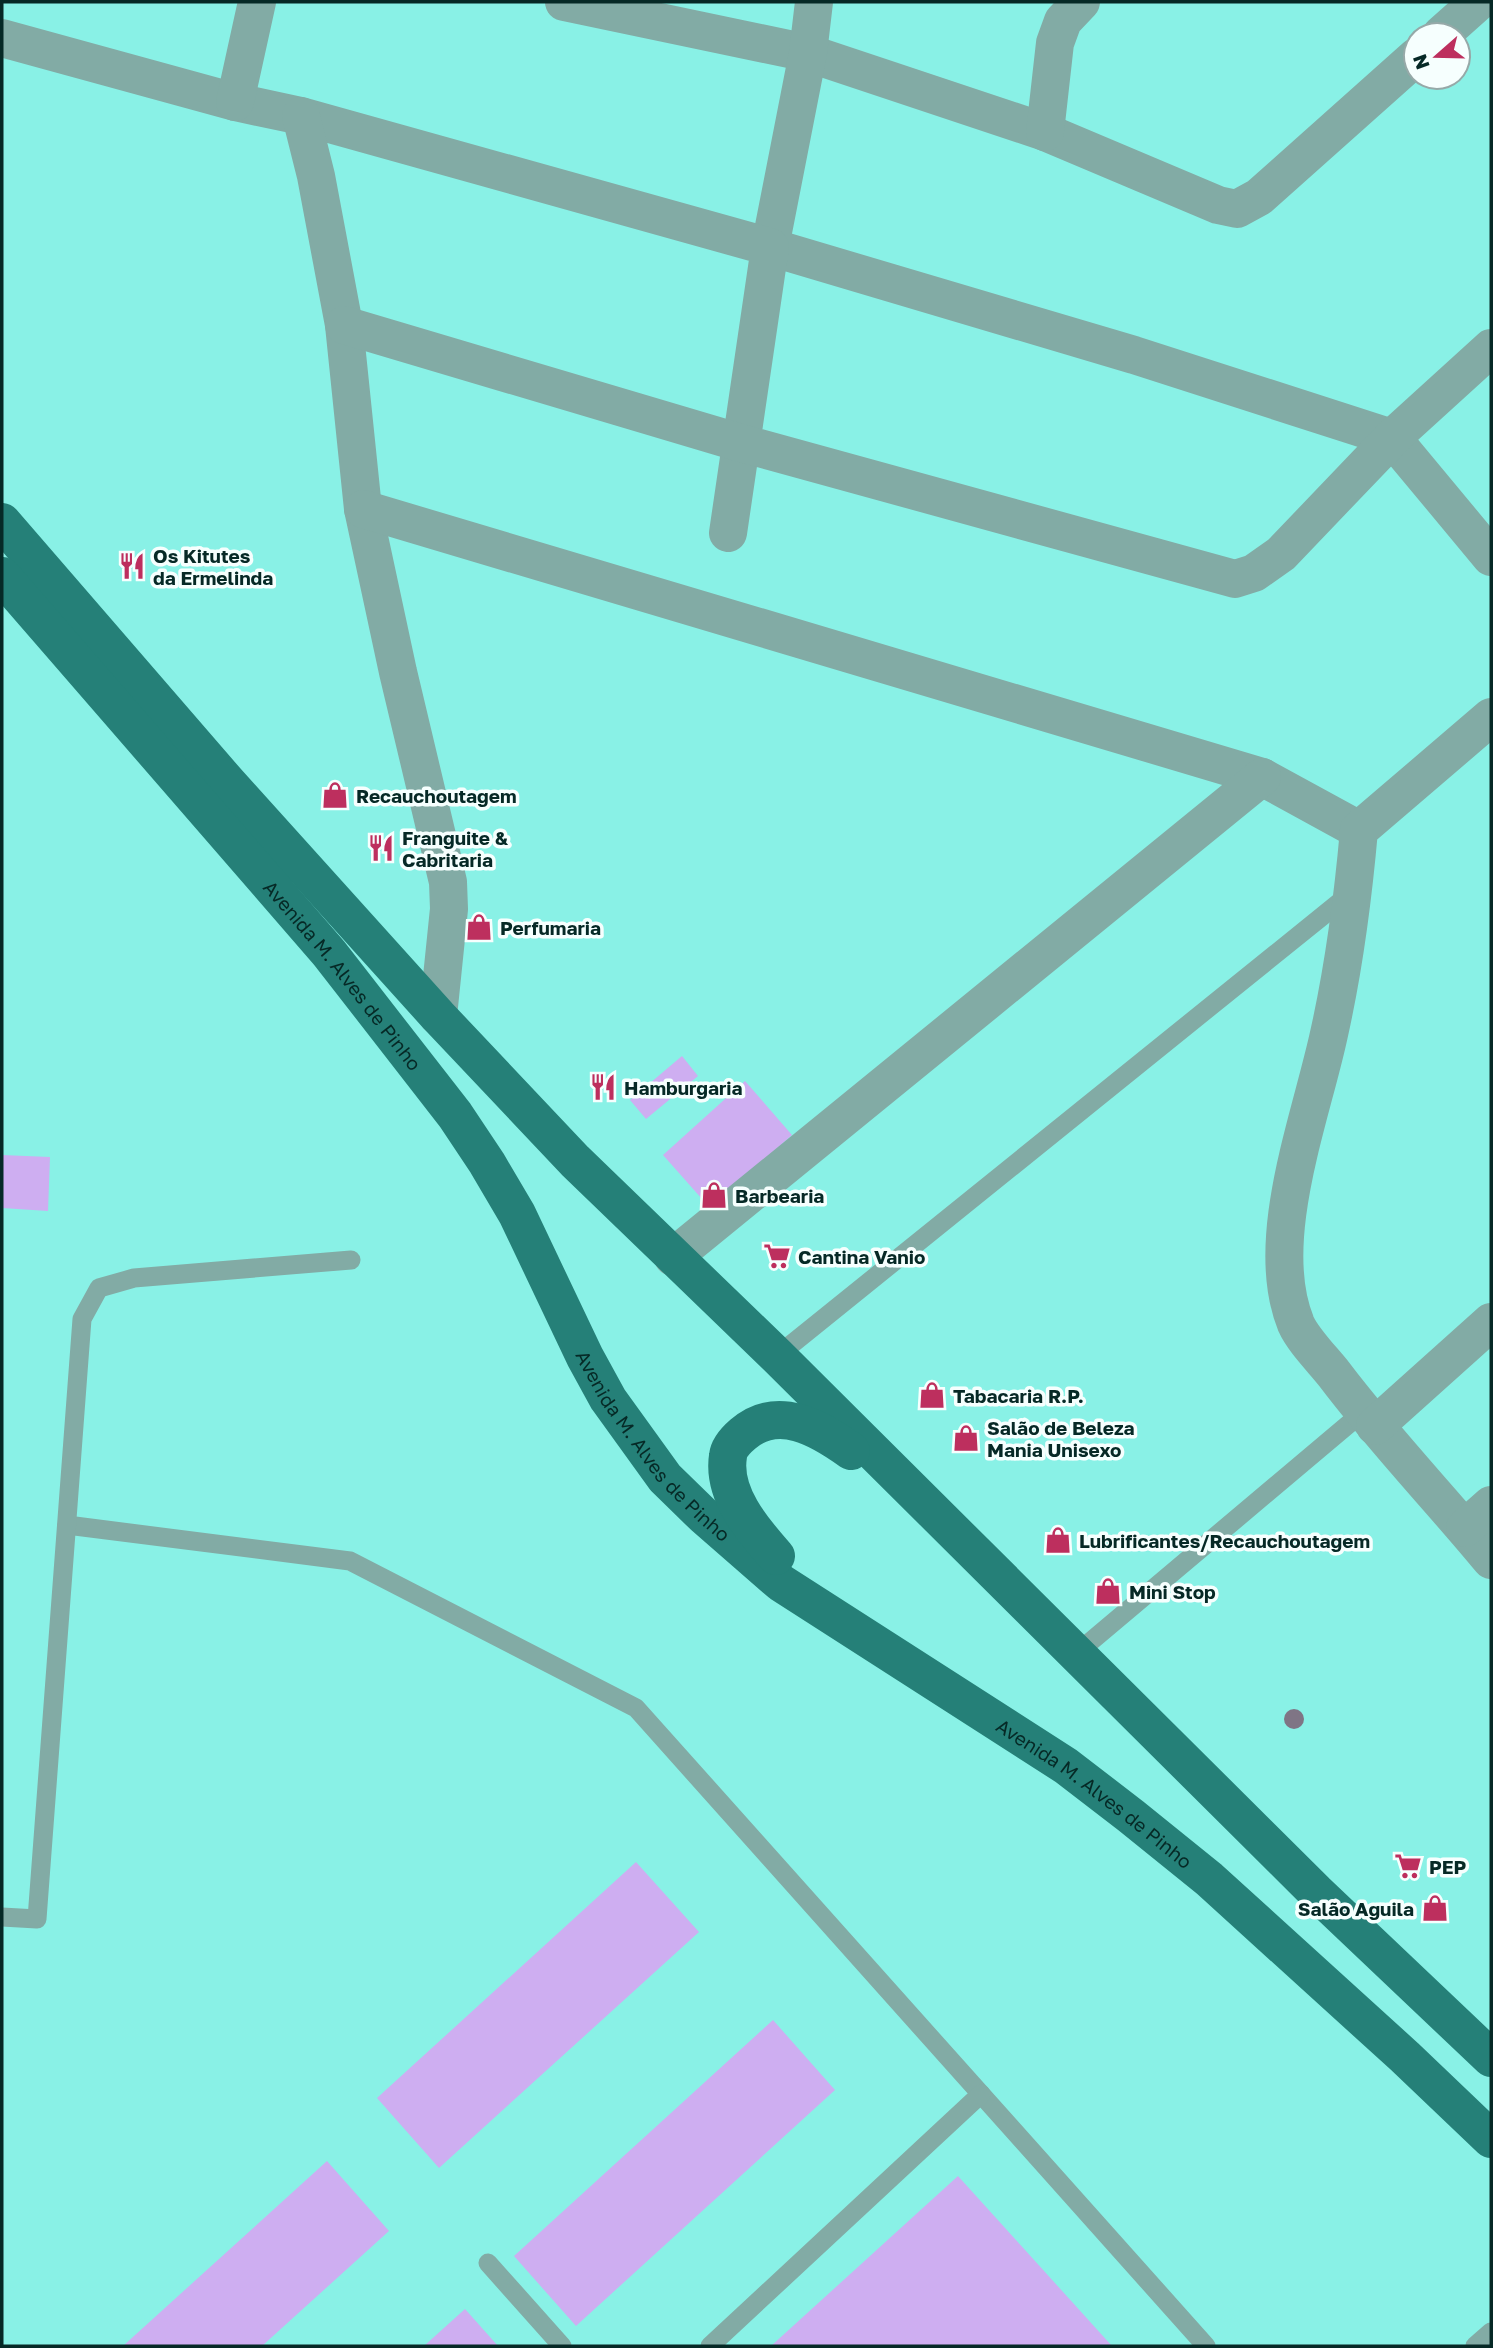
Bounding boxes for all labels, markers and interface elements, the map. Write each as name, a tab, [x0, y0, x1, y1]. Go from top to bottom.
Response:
north arrow	[1402, 21, 1472, 91]
text: N	[1407, 51, 1434, 73]
place label: Os Kitutes da Ermelinda	[153, 544, 273, 589]
restaurant icon: Os Kitutes da Ermelinda	[117, 551, 147, 581]
shop icon: Recauchoutagem	[320, 780, 350, 810]
place label: Recauchoutagem	[356, 784, 517, 807]
place label: Franguite & Cabritaria	[402, 826, 509, 871]
restaurant icon: Franguite & Cabritaria	[366, 833, 396, 863]
street label: Avenida M. Alves de Pinho	[259, 875, 427, 1074]
shop icon: Perfumaria	[464, 912, 494, 942]
place label: Perfumaria	[500, 916, 601, 939]
restaurant icon: Hamburgaria	[588, 1072, 618, 1102]
place label: Hamburgaria	[624, 1076, 743, 1099]
shop icon: Barbearia	[699, 1180, 729, 1210]
place label: Barbearia	[735, 1184, 824, 1207]
supermarket icon: Cantina Vanio	[762, 1241, 792, 1271]
place label: Cantina Vanio	[798, 1245, 925, 1268]
street label: Avenida M. Alves de Pinho	[572, 1346, 735, 1545]
shop icon: Tabacaria R.P.	[917, 1380, 947, 1410]
place label: Tabacaria R.P.	[953, 1384, 1084, 1407]
place label: Salão de Beleza Mania Unisexo	[987, 1416, 1135, 1461]
shop icon: Salão de Beleza Mania Unisexo	[951, 1423, 981, 1453]
shop icon: Lubrificantes/Recauchoutagem	[1043, 1525, 1073, 1555]
place label: Lubrificantes/Recauchoutagem	[1079, 1529, 1370, 1552]
shop icon: Mini Stop	[1093, 1576, 1123, 1606]
place label: Mini Stop	[1129, 1580, 1216, 1603]
street label: Avenida M. Alves de Pinho	[993, 1713, 1197, 1873]
supermarket icon: PEP	[1393, 1851, 1423, 1881]
place label: PEP	[1429, 1855, 1467, 1878]
shop icon: Salão Aguila	[1420, 1893, 1450, 1923]
place label: Salão Aguila	[1298, 1897, 1414, 1920]

